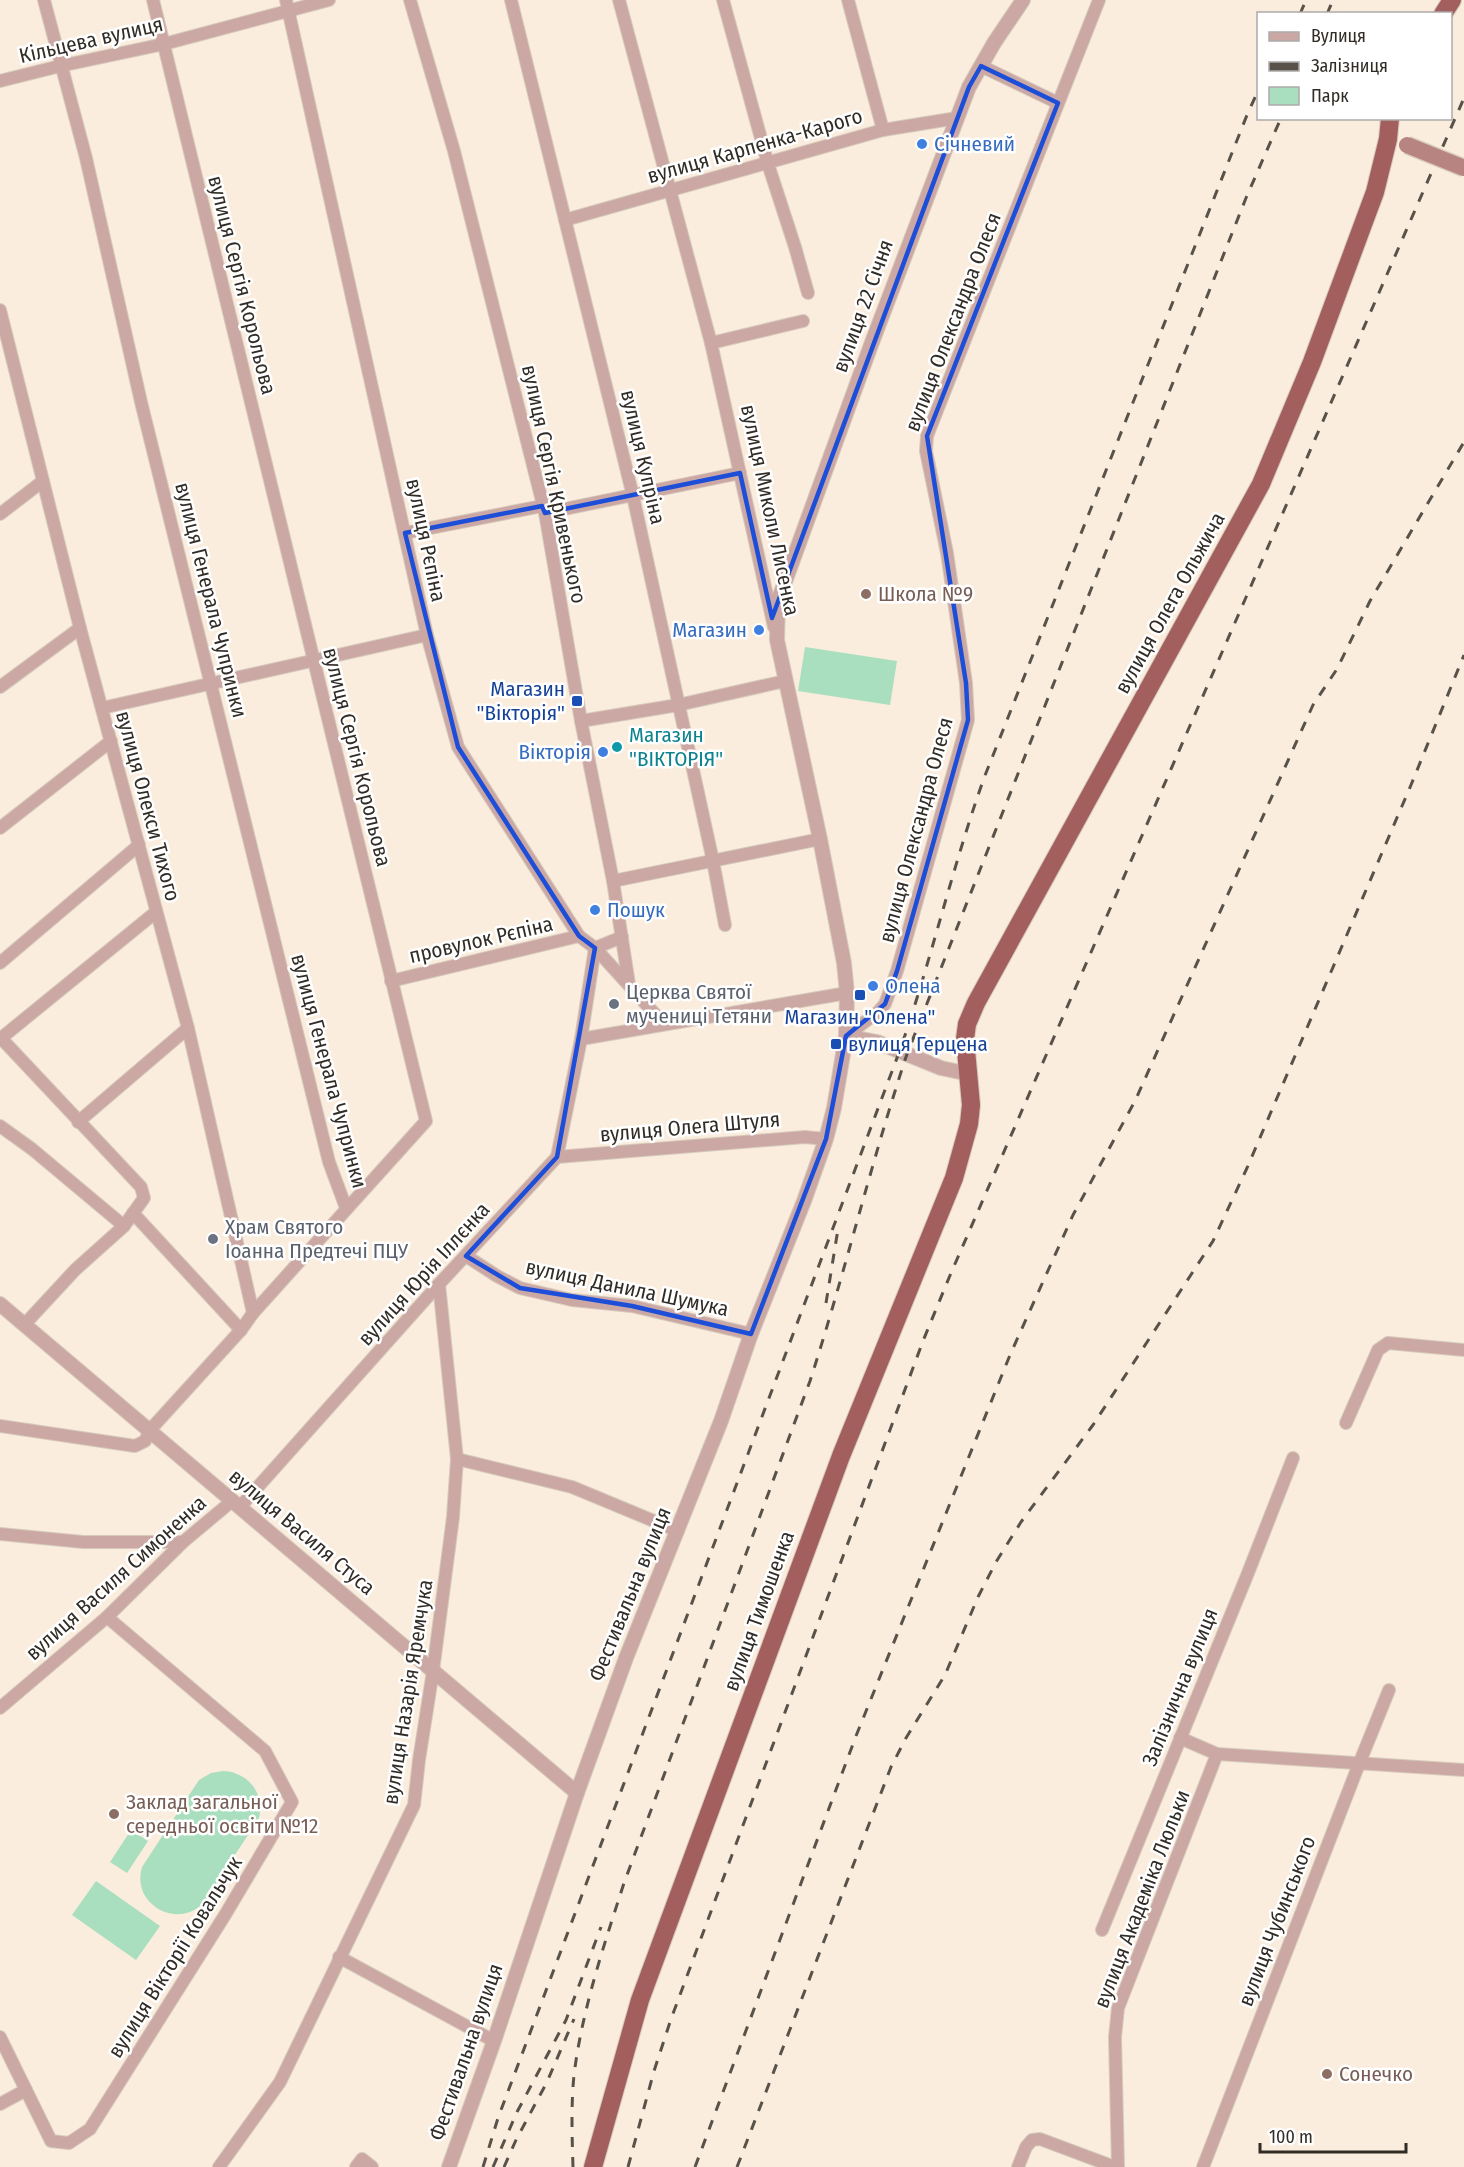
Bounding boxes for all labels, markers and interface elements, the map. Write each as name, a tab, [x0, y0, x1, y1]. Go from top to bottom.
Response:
street label: Кільцева вулиця	[17, 11, 165, 69]
legend	[1257, 12, 1452, 120]
text: Вулиця	[1311, 25, 1366, 47]
text: Залізниця	[1311, 55, 1388, 77]
text: Парк	[1311, 85, 1349, 107]
street label: вулиця Карпенка-Карого	[644, 103, 866, 189]
place label: Січневий	[934, 131, 1015, 157]
marker: Січневий	[915, 137, 929, 151]
street label: вулиця Сергія Корольова	[202, 173, 282, 397]
street label: вулиця Олександра Олеся	[899, 209, 1007, 435]
street label: вулиця 22 Січня	[827, 236, 899, 376]
street label: вулиця Сергія Кривенького	[516, 362, 592, 606]
street label: вулиця Купріна	[615, 387, 671, 527]
street label: вулиця Миколи Лисенка	[735, 402, 805, 618]
street label: вулиця Рєпіна	[400, 476, 452, 604]
street label: вулиця Генерала Чупринки	[169, 480, 253, 720]
street label: вулиця Олега Ольжича	[1109, 508, 1231, 698]
place label: Школа №9	[878, 581, 973, 607]
marker: Школа №9	[859, 587, 873, 601]
place label: Магазин	[672, 617, 747, 643]
marker: Магазин	[752, 623, 766, 637]
street label: вулиця Сергія Корольова	[317, 645, 397, 869]
place label: Магазин "Вікторія"	[477, 676, 565, 726]
marker: Магазин "Вікторія"	[570, 694, 584, 708]
street label: вулиця Олекси Тихого	[110, 708, 186, 904]
street label: вулиця Олександра Олеся	[873, 714, 959, 946]
place label: Магазин "ВІКТОРІЯ"	[629, 722, 723, 772]
place label: Вікторія	[518, 739, 591, 765]
marker: Магазин "ВІКТОРІЯ"	[610, 740, 624, 754]
marker: Вікторія	[596, 745, 610, 759]
place label: Пошук	[607, 897, 665, 923]
marker: Пошук	[588, 903, 602, 917]
street label: провулок Рєпіна	[407, 911, 555, 969]
street label: вулиця Генерала Чупринки	[285, 951, 373, 1191]
place label: Олена	[885, 973, 941, 999]
place label: Церква Святої мучениці Тетяни	[626, 979, 772, 1029]
marker: Олена	[866, 979, 880, 993]
marker: Магазин "Олена"	[853, 988, 867, 1002]
marker: Церква Святої мучениці Тетяни	[607, 997, 621, 1011]
place label: Магазин "Олена"	[785, 1004, 935, 1030]
place label: вулиця Герцена	[848, 1031, 988, 1057]
marker: вулиця Герцена	[829, 1037, 843, 1051]
street label: вулиця Олега Штуля	[599, 1106, 781, 1148]
street label: вулиця Юрія Іллєнка	[353, 1197, 495, 1351]
place label: Храм Святого Іоанна Предтечі ПЦУ	[225, 1214, 409, 1264]
marker: Храм Святого Іоанна Предтечі ПЦУ	[206, 1232, 220, 1246]
street label: вулиця Данила Шумука	[523, 1254, 731, 1322]
street label: вулиця Василя Стуса	[224, 1463, 380, 1601]
street label: вулиця Василя Симоненка	[20, 1490, 212, 1666]
street label: Фестивальна вулиця	[583, 1503, 677, 1685]
street label: вулиця Тимошенка	[718, 1527, 800, 1695]
street label: вулиця Назарія Яремчука	[377, 1578, 439, 1806]
street label: Залізнична вулиця	[1136, 1604, 1224, 1770]
street label: вулиця Академіка Люльки	[1088, 1786, 1196, 2012]
place label: Заклад загальної середньої освіти №12	[126, 1789, 318, 1839]
marker: Заклад загальної середньої освіти №12	[107, 1807, 121, 1821]
street label: вулиця Чубинського	[1233, 1832, 1321, 2010]
street label: вулиця Вікторії Ковальчук	[102, 1851, 248, 2063]
street label: Фестивальна вулиця	[424, 1960, 508, 2144]
place label: Сонечко	[1339, 2061, 1413, 2087]
marker: Сонечко	[1320, 2067, 1334, 2081]
scale bar	[1260, 2116, 1406, 2154]
text: 100 m	[1269, 2126, 1313, 2148]

